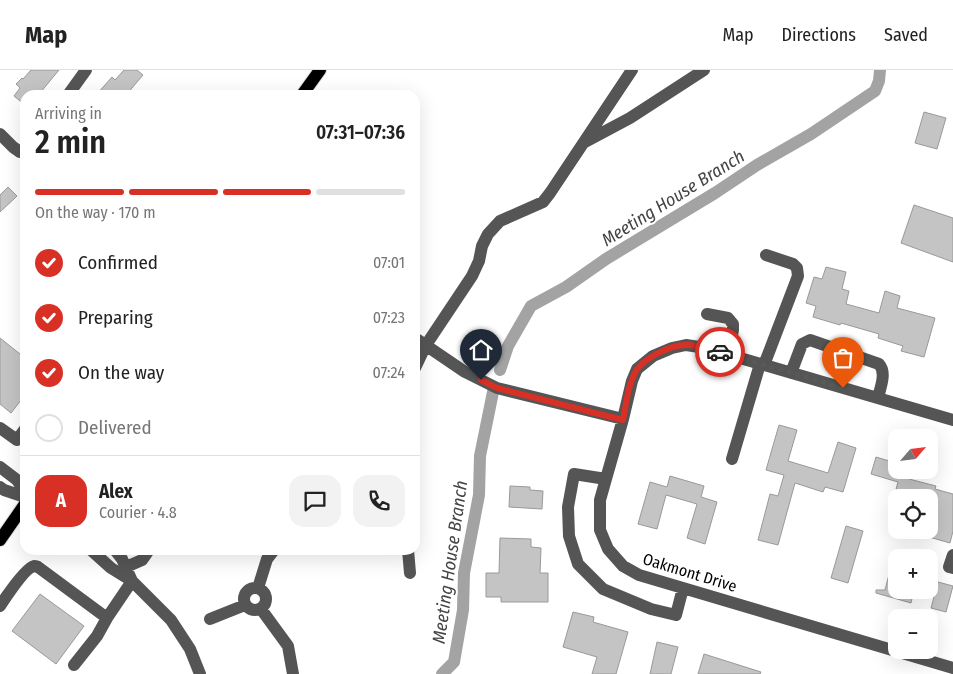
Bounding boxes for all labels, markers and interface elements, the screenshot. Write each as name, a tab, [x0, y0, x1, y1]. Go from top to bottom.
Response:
text: Map	[25, 21, 67, 49]
text: Map	[722, 24, 754, 46]
text: Directions	[782, 24, 856, 46]
text: Saved	[884, 24, 928, 46]
text: Arriving in	[35, 104, 102, 123]
text: 07:31–07:36	[316, 121, 405, 144]
text: 2 min	[35, 123, 106, 161]
water label: Meeting House Branch	[597, 145, 749, 251]
text: On the way · 170 m	[35, 203, 155, 222]
icon: check	[35, 249, 63, 277]
text: Confirmed	[78, 251, 158, 274]
text: 07:01	[373, 253, 405, 272]
icon: check	[35, 304, 63, 332]
text: Preparing	[78, 306, 153, 329]
text: 07:23	[373, 308, 405, 327]
courier	[695, 327, 745, 377]
pin	[460, 329, 502, 380]
icon: home	[467, 336, 495, 364]
pin	[822, 337, 864, 388]
icon: car	[706, 338, 734, 366]
icon: bag	[829, 344, 857, 372]
icon: check	[35, 359, 63, 387]
text: On the way	[78, 361, 164, 384]
text: 07:24	[373, 363, 405, 382]
text: Delivered	[78, 416, 152, 439]
north arrow	[888, 429, 938, 479]
map controls	[888, 429, 938, 659]
button: chat	[289, 475, 341, 527]
button: phone	[353, 475, 405, 527]
water label: Meeting House Branch	[428, 479, 472, 645]
text: Alex	[99, 480, 133, 503]
text: A	[56, 489, 66, 512]
button: locate	[888, 489, 938, 539]
text: Courier · 4.8	[99, 503, 177, 522]
street label: Oakmont Drive	[641, 549, 739, 596]
button: +	[888, 549, 938, 599]
button: −	[888, 609, 938, 659]

